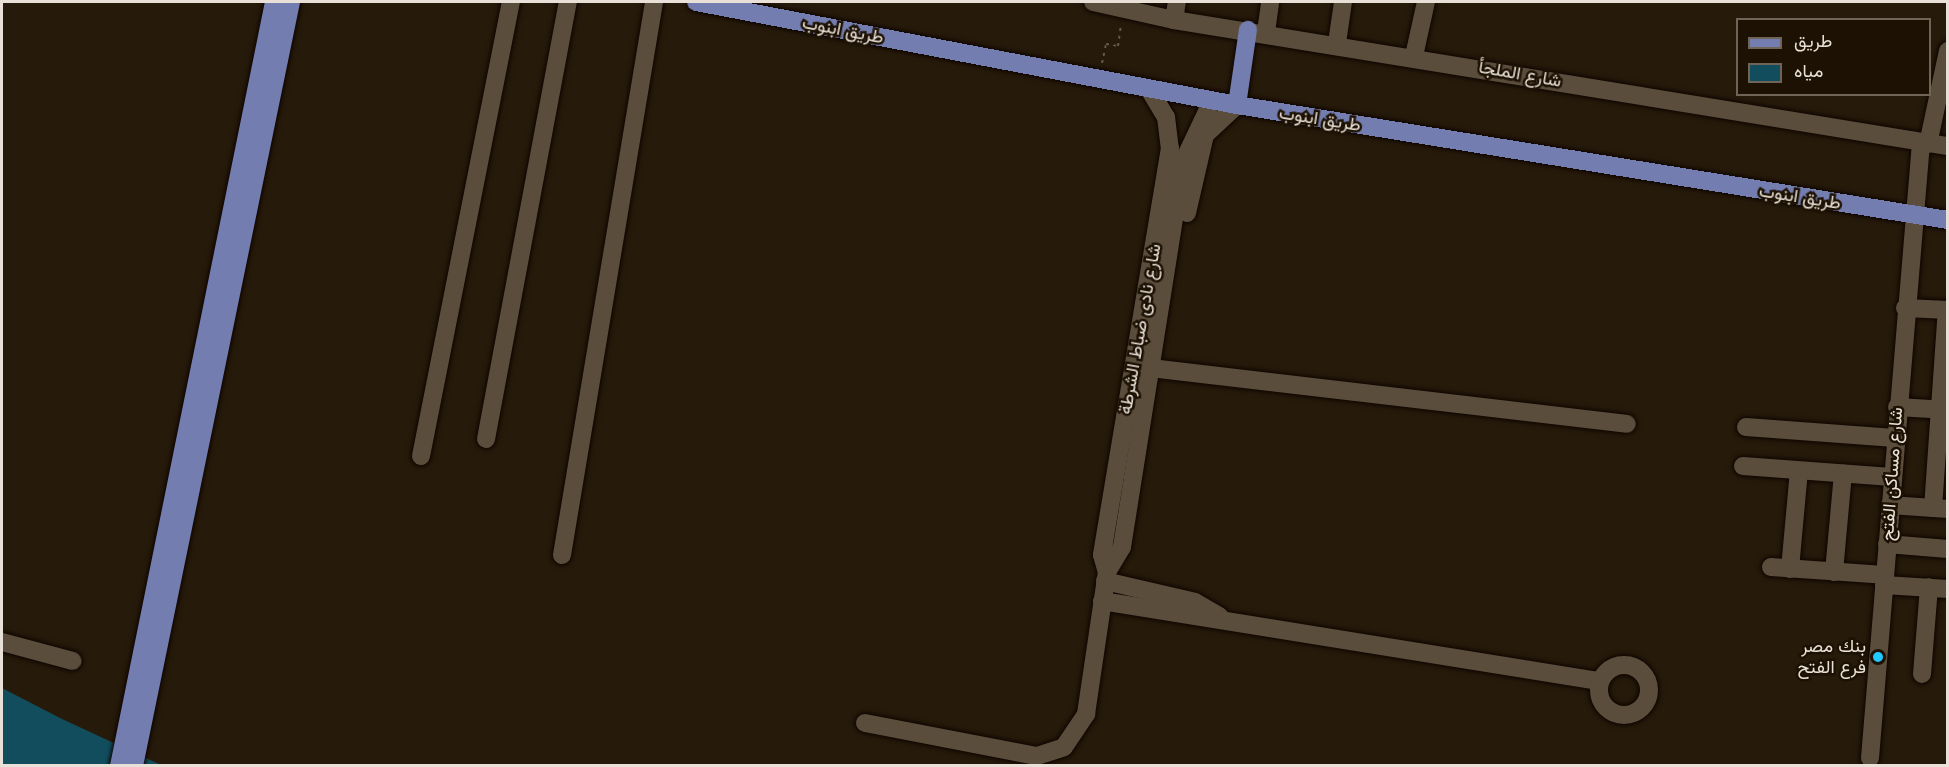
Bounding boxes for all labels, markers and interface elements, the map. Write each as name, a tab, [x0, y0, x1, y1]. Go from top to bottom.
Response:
street label: طريق ابنوب	[800, 12, 886, 48]
legend	[1736, 18, 1931, 96]
text: طريق	[1794, 30, 1832, 51]
street label: شارع الملجأ	[1477, 56, 1563, 92]
text: مياه	[1794, 60, 1823, 81]
street label: طريق ابنوب	[1278, 102, 1362, 136]
street label: طريق ابنوب	[1758, 180, 1842, 214]
street label: شارع نادى ضباط الشرطة	[1114, 242, 1166, 416]
street label: شارع مساكن الفتح	[1877, 406, 1907, 542]
place label: بنك مصر فرع الفتح	[1797, 636, 1866, 678]
marker: بنك مصر فرع الفتح	[1871, 650, 1885, 664]

